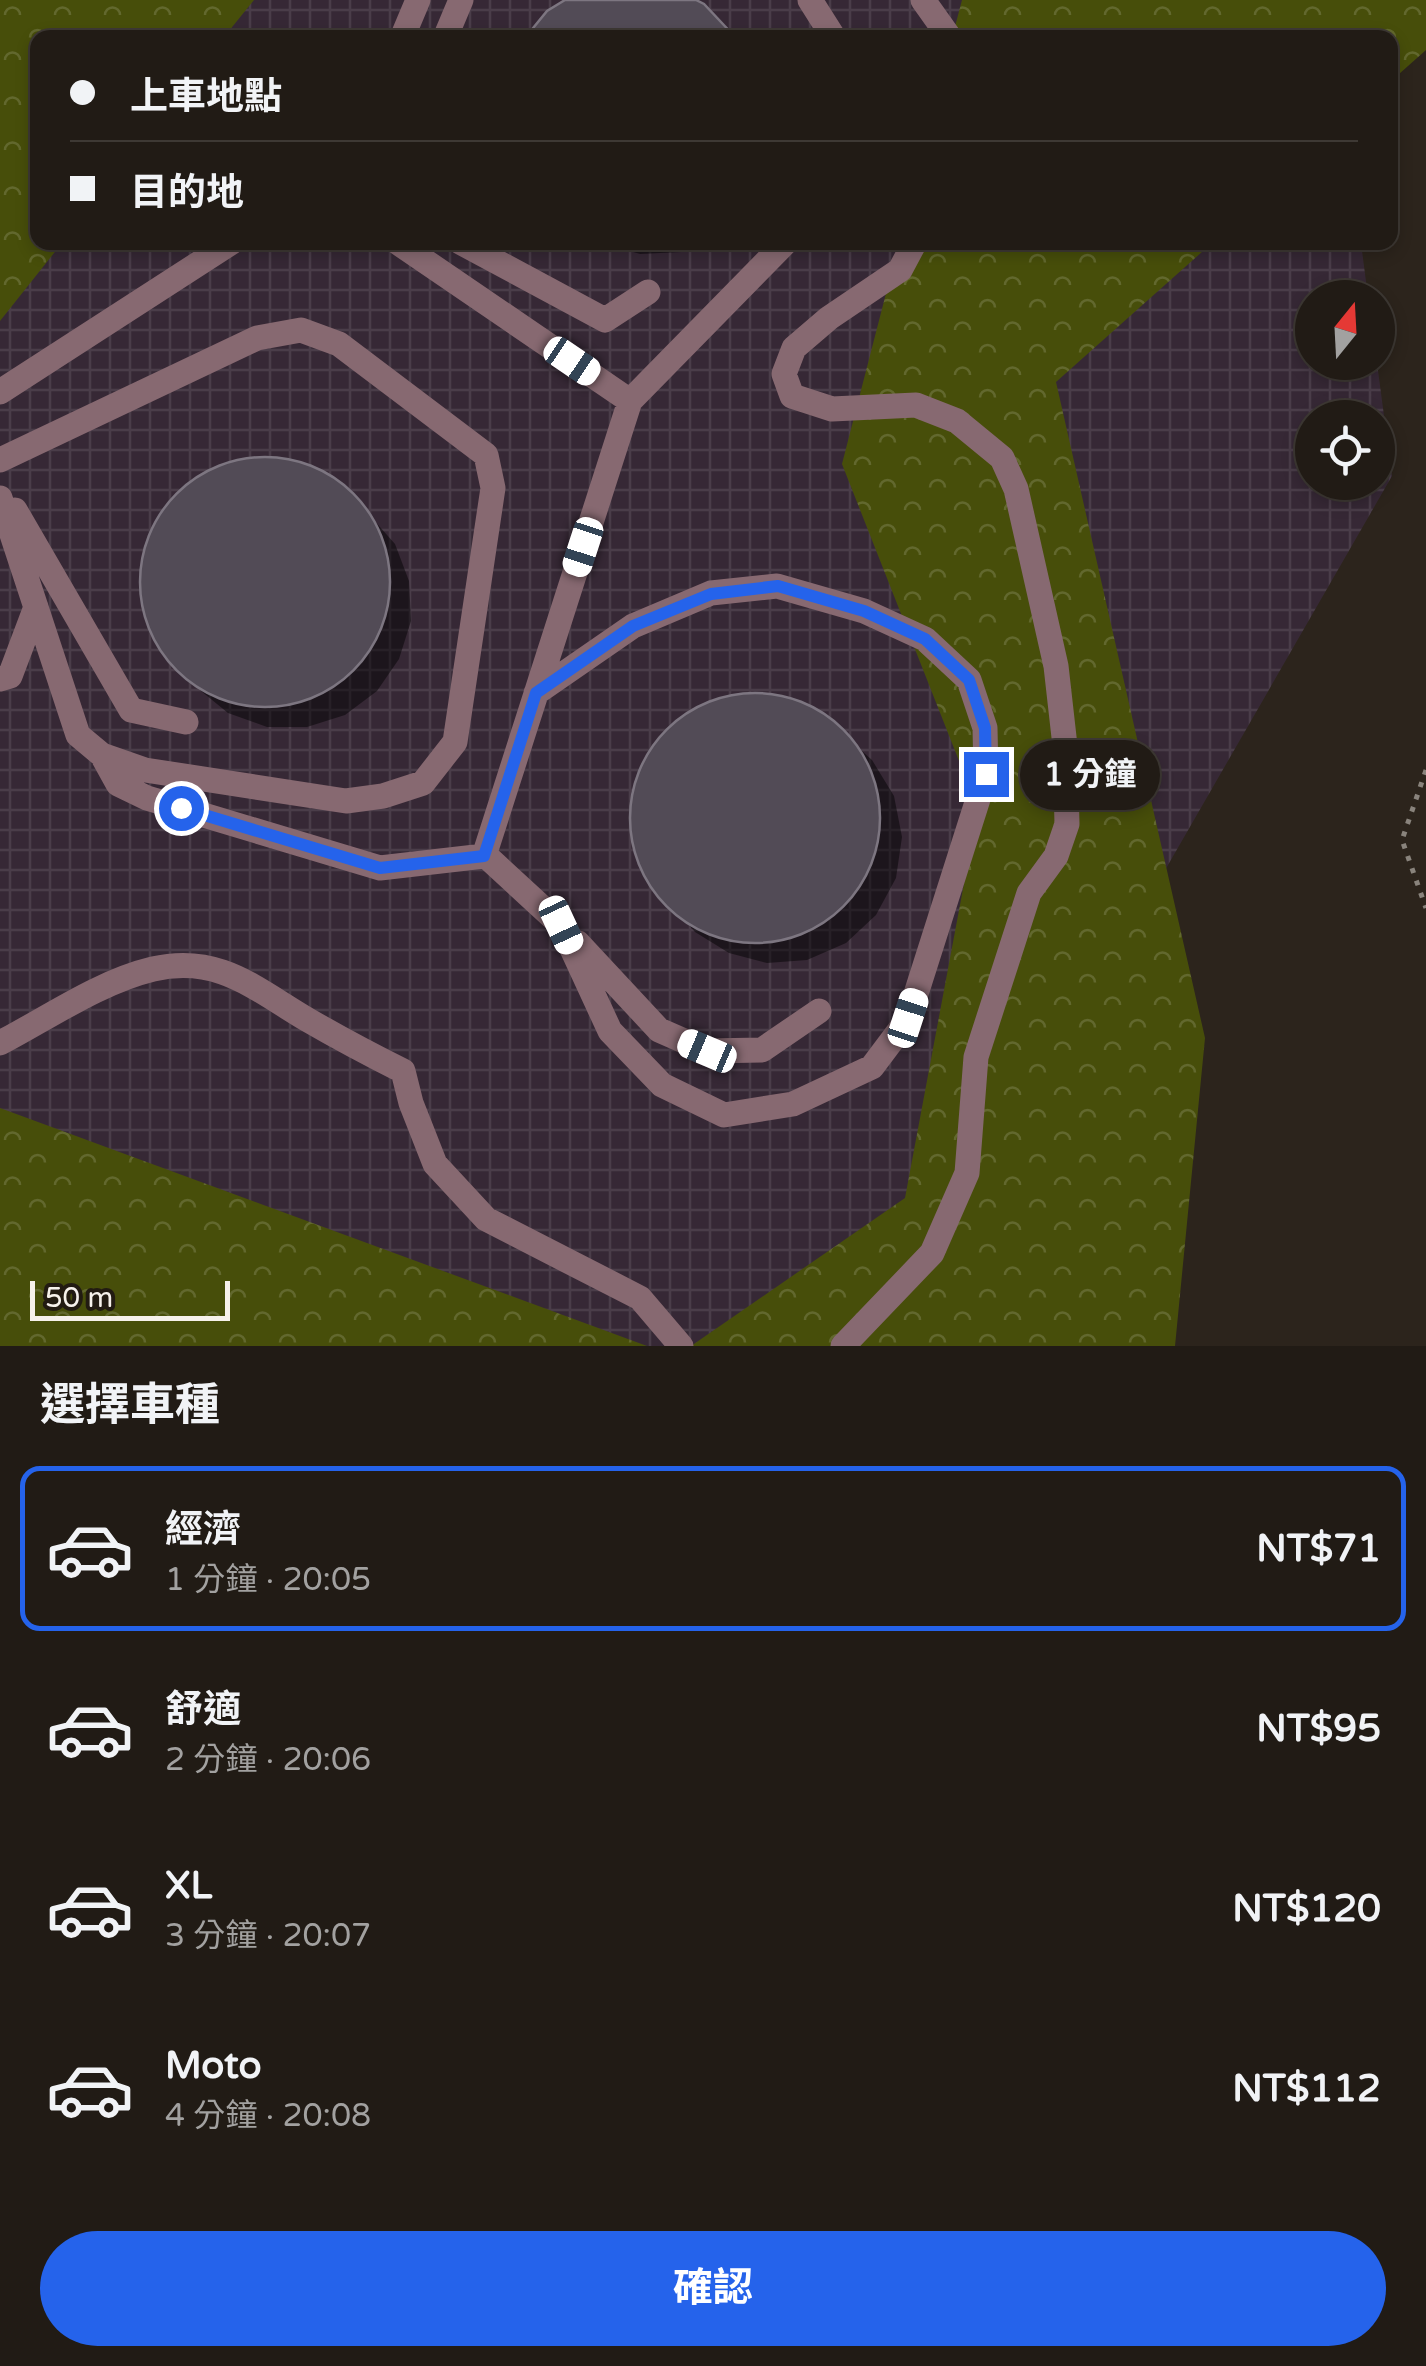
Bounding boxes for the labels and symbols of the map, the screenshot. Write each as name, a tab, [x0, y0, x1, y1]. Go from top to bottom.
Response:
north arrow	[1295, 280, 1395, 380]
car	[539, 332, 605, 390]
car	[559, 514, 607, 580]
callout: 1 分鐘	[1021, 739, 1161, 809]
route end	[964, 752, 1009, 797]
route start	[159, 786, 204, 831]
car	[535, 891, 587, 959]
car	[884, 985, 932, 1051]
car	[674, 1025, 740, 1077]
scale bar	[30, 1276, 230, 1320]

